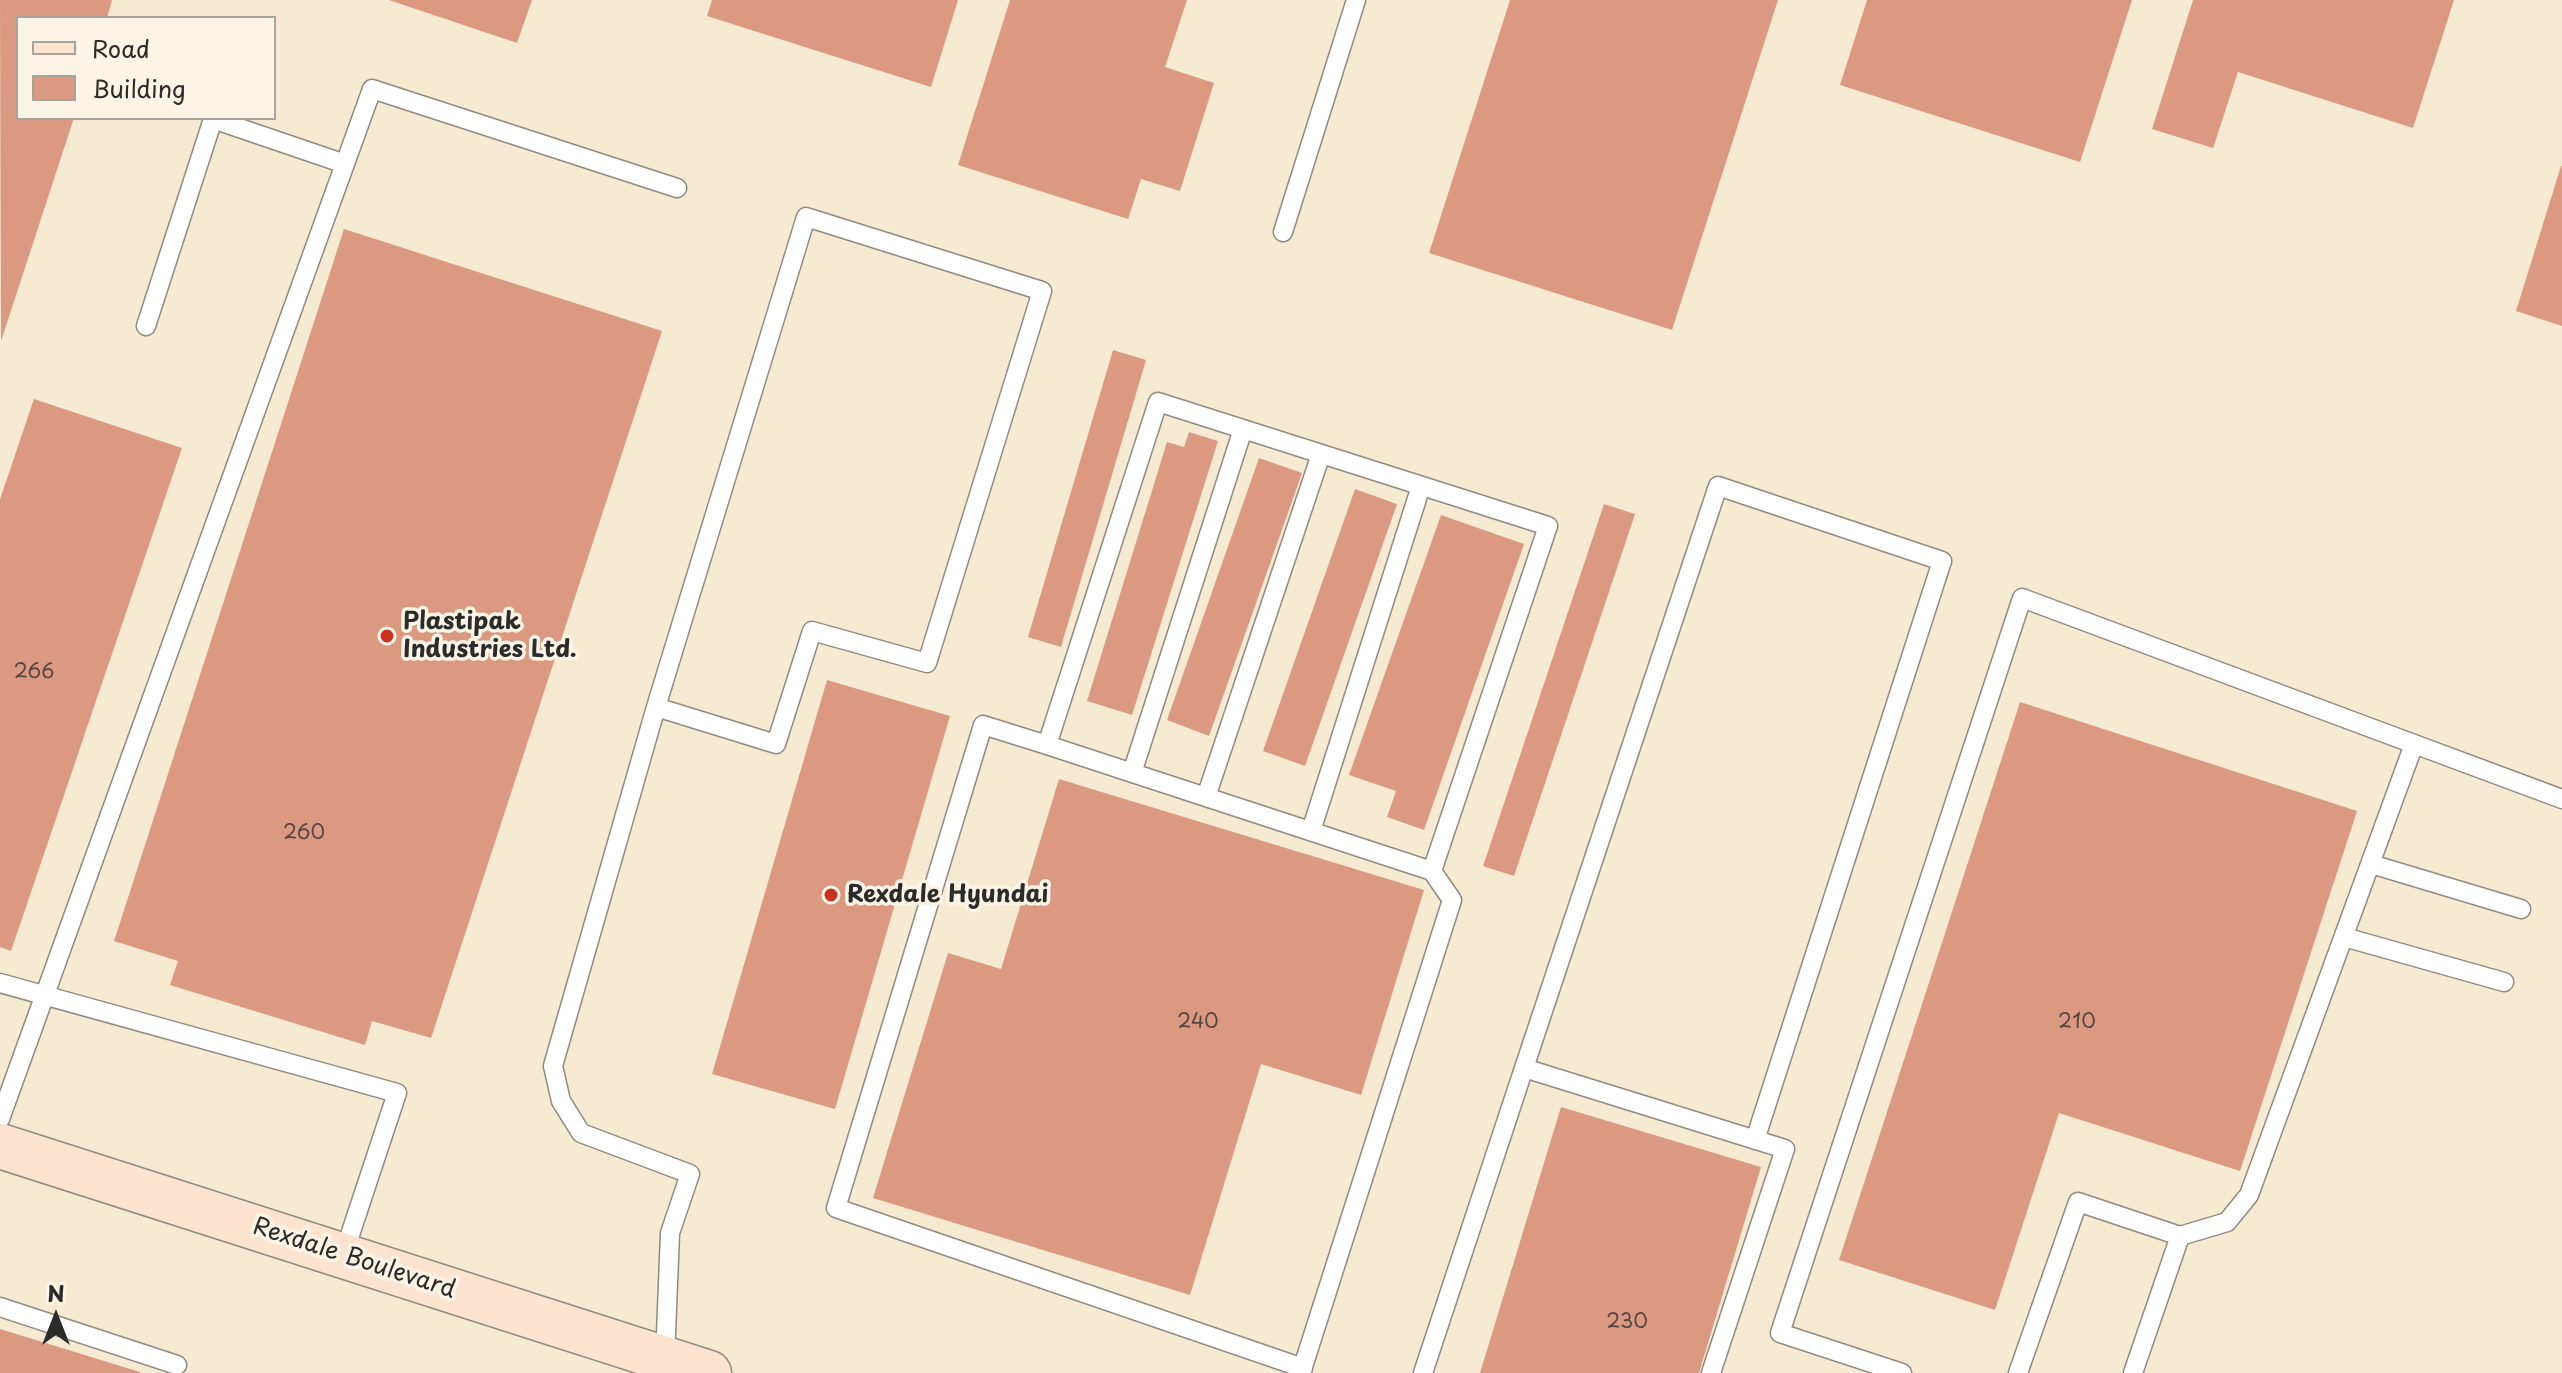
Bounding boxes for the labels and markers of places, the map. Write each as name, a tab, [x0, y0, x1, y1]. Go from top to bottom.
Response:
place label: Plastipak Industries Ltd.	[403, 608, 577, 664]
marker: Plastipak Industries Ltd.	[378, 627, 396, 645]
place label: Rexdale Hyundai	[847, 881, 1048, 909]
marker: Rexdale Hyundai	[822, 886, 840, 904]

